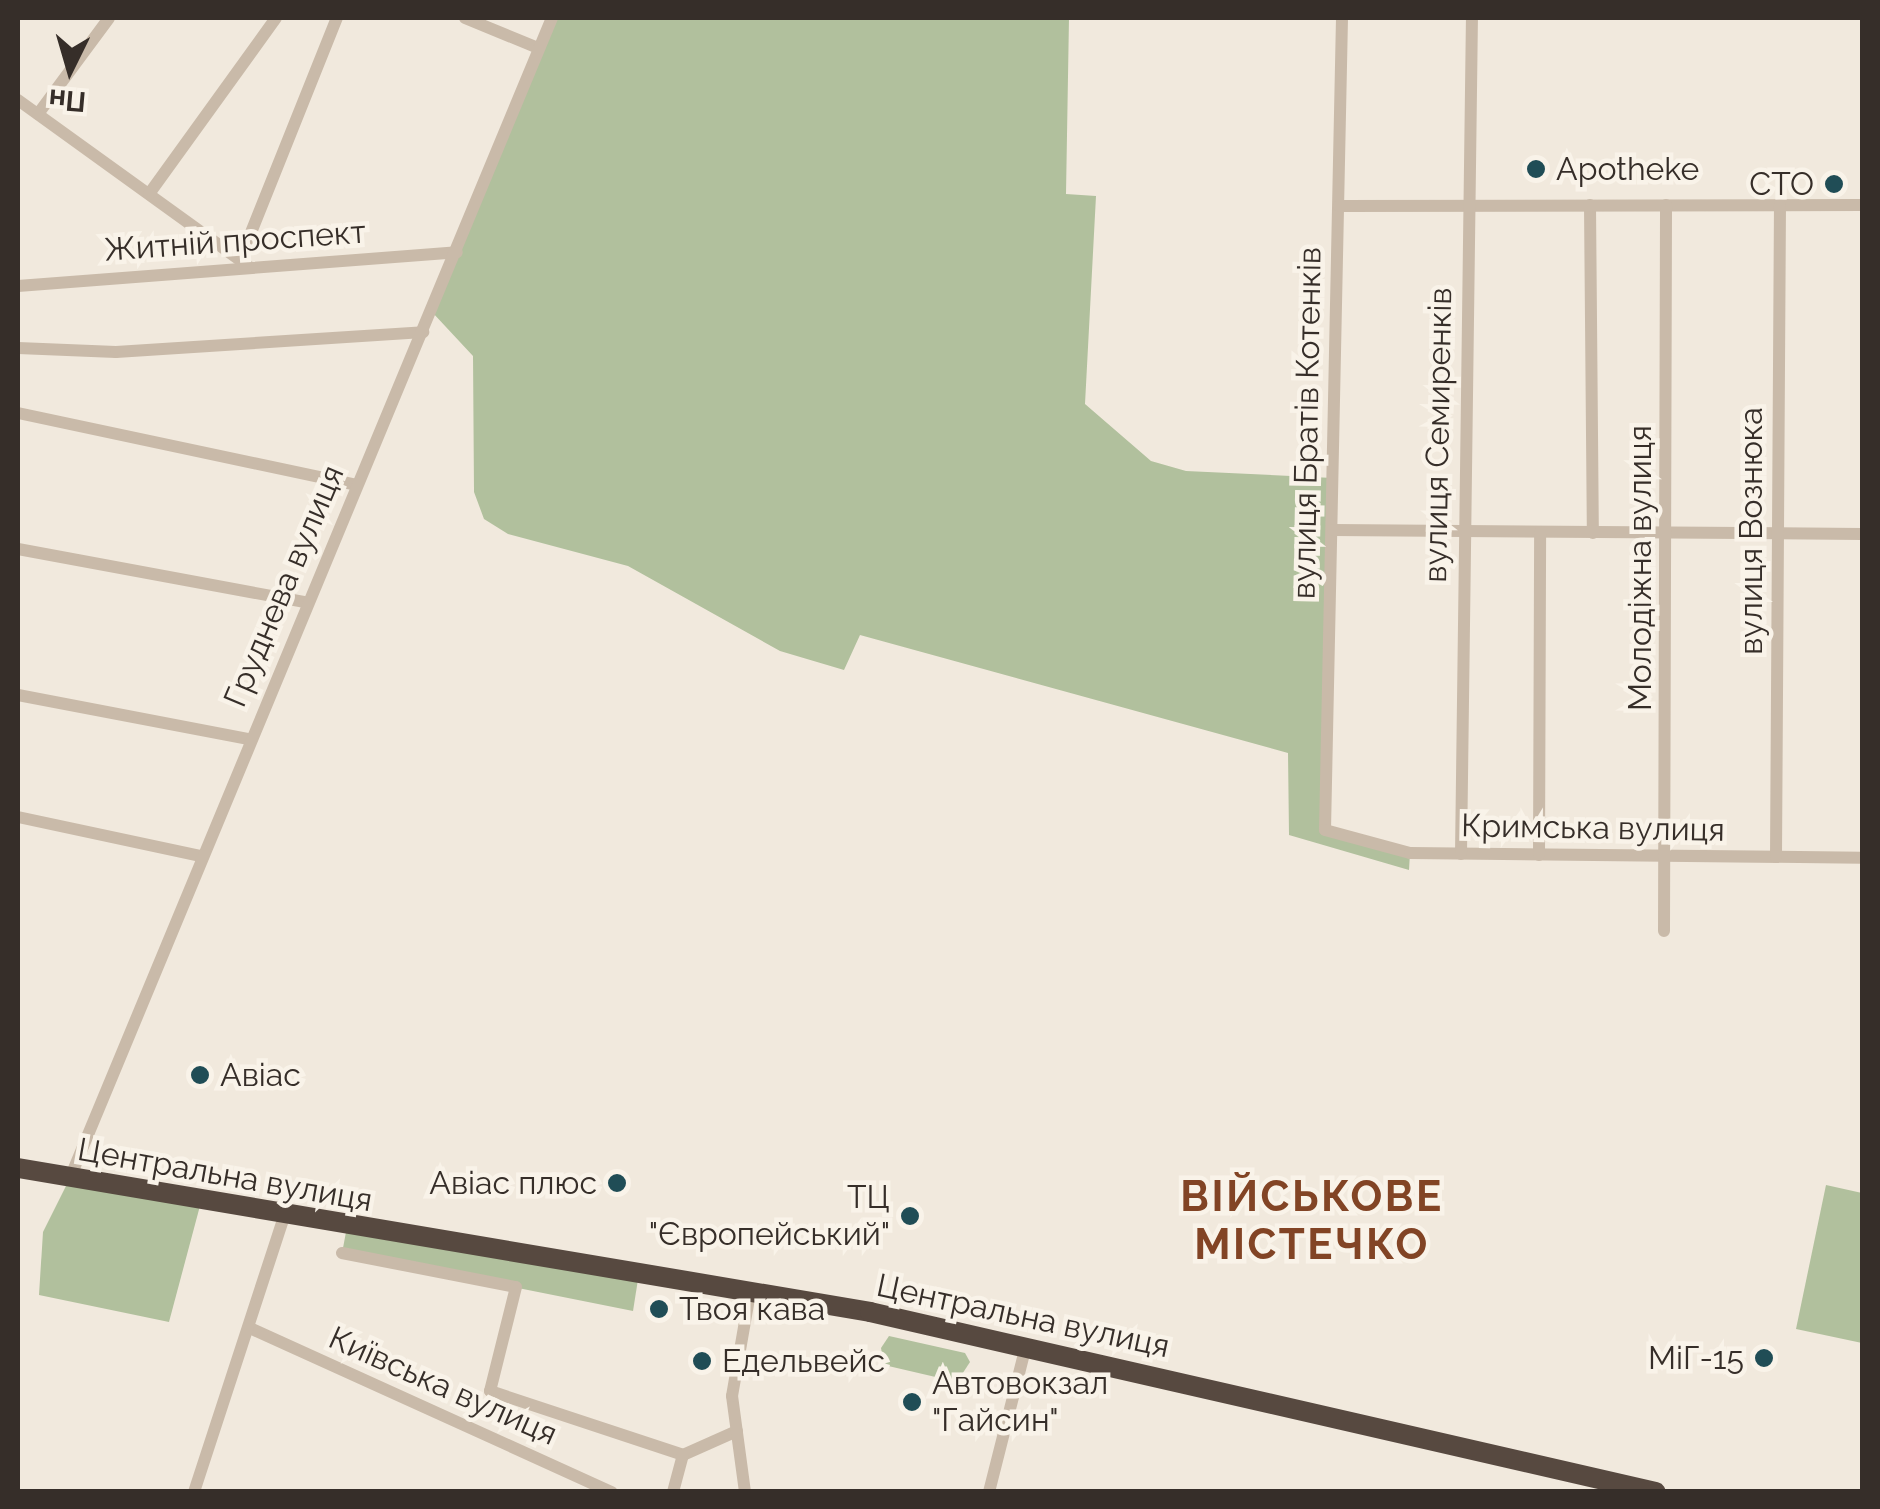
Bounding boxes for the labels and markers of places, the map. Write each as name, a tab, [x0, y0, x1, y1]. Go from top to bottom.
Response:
place label: Apotheke	[1556, 150, 1699, 188]
marker: Apotheke	[1525, 158, 1547, 180]
place label: СТО	[1749, 165, 1814, 203]
marker: СТО	[1823, 173, 1845, 195]
place label: Авіас	[220, 1056, 301, 1094]
marker: Авіас	[189, 1064, 211, 1086]
place label: Авіас плюс	[429, 1164, 597, 1202]
marker: Авіас плюс	[606, 1172, 628, 1194]
place label: ТЦ "Європейський"	[649, 1179, 890, 1254]
marker: ТЦ "Європейський"	[899, 1205, 921, 1227]
place label: Твоя кава	[679, 1290, 825, 1328]
marker: Твоя кава	[648, 1298, 670, 1320]
place label: МіГ-15	[1648, 1339, 1744, 1377]
place label: Едельвейс	[722, 1342, 885, 1380]
marker: МіГ-15	[1753, 1347, 1775, 1369]
marker: Едельвейс	[691, 1350, 713, 1372]
place label: Автовокзал "Гайсин"	[932, 1365, 1108, 1440]
marker: Автовокзал "Гайсин"	[901, 1391, 923, 1413]

